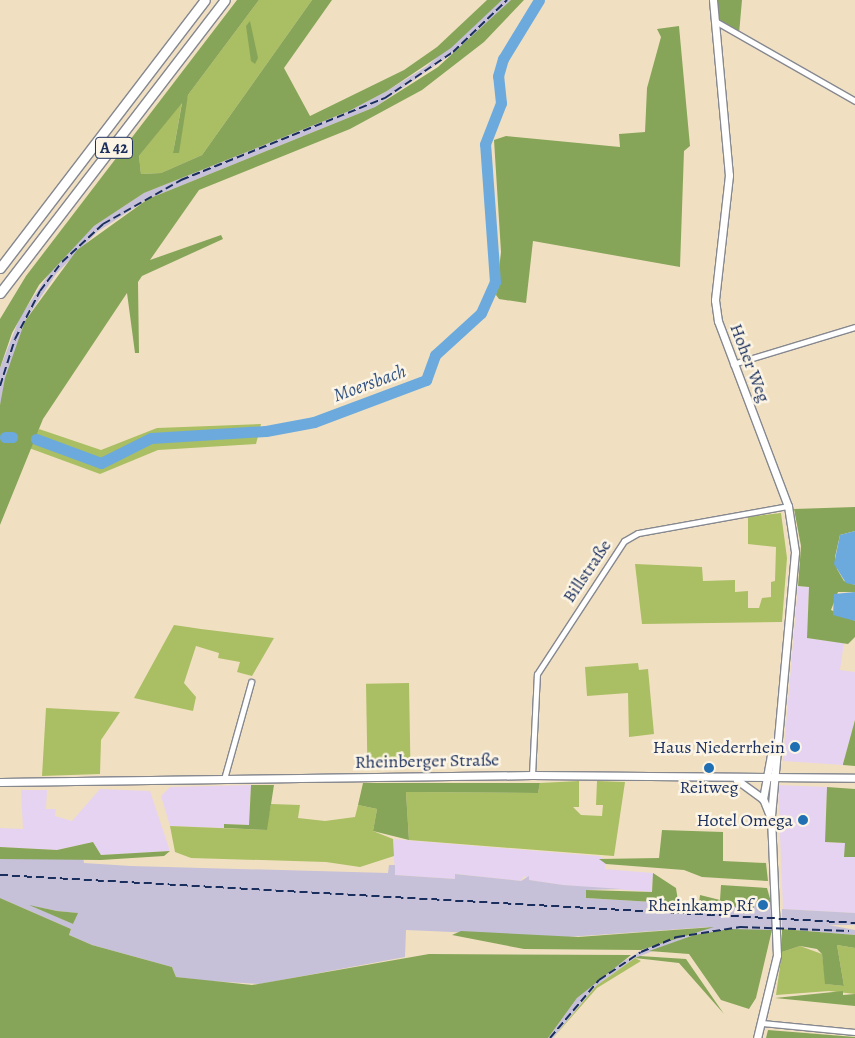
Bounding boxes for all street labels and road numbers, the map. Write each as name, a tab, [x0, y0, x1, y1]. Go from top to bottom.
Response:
road number: A 42	[94, 134, 134, 162]
street label: Hoher Weg	[725, 321, 775, 405]
street label: Billstraße	[558, 535, 616, 607]
street label: Rheinberger Straße	[355, 749, 499, 773]

